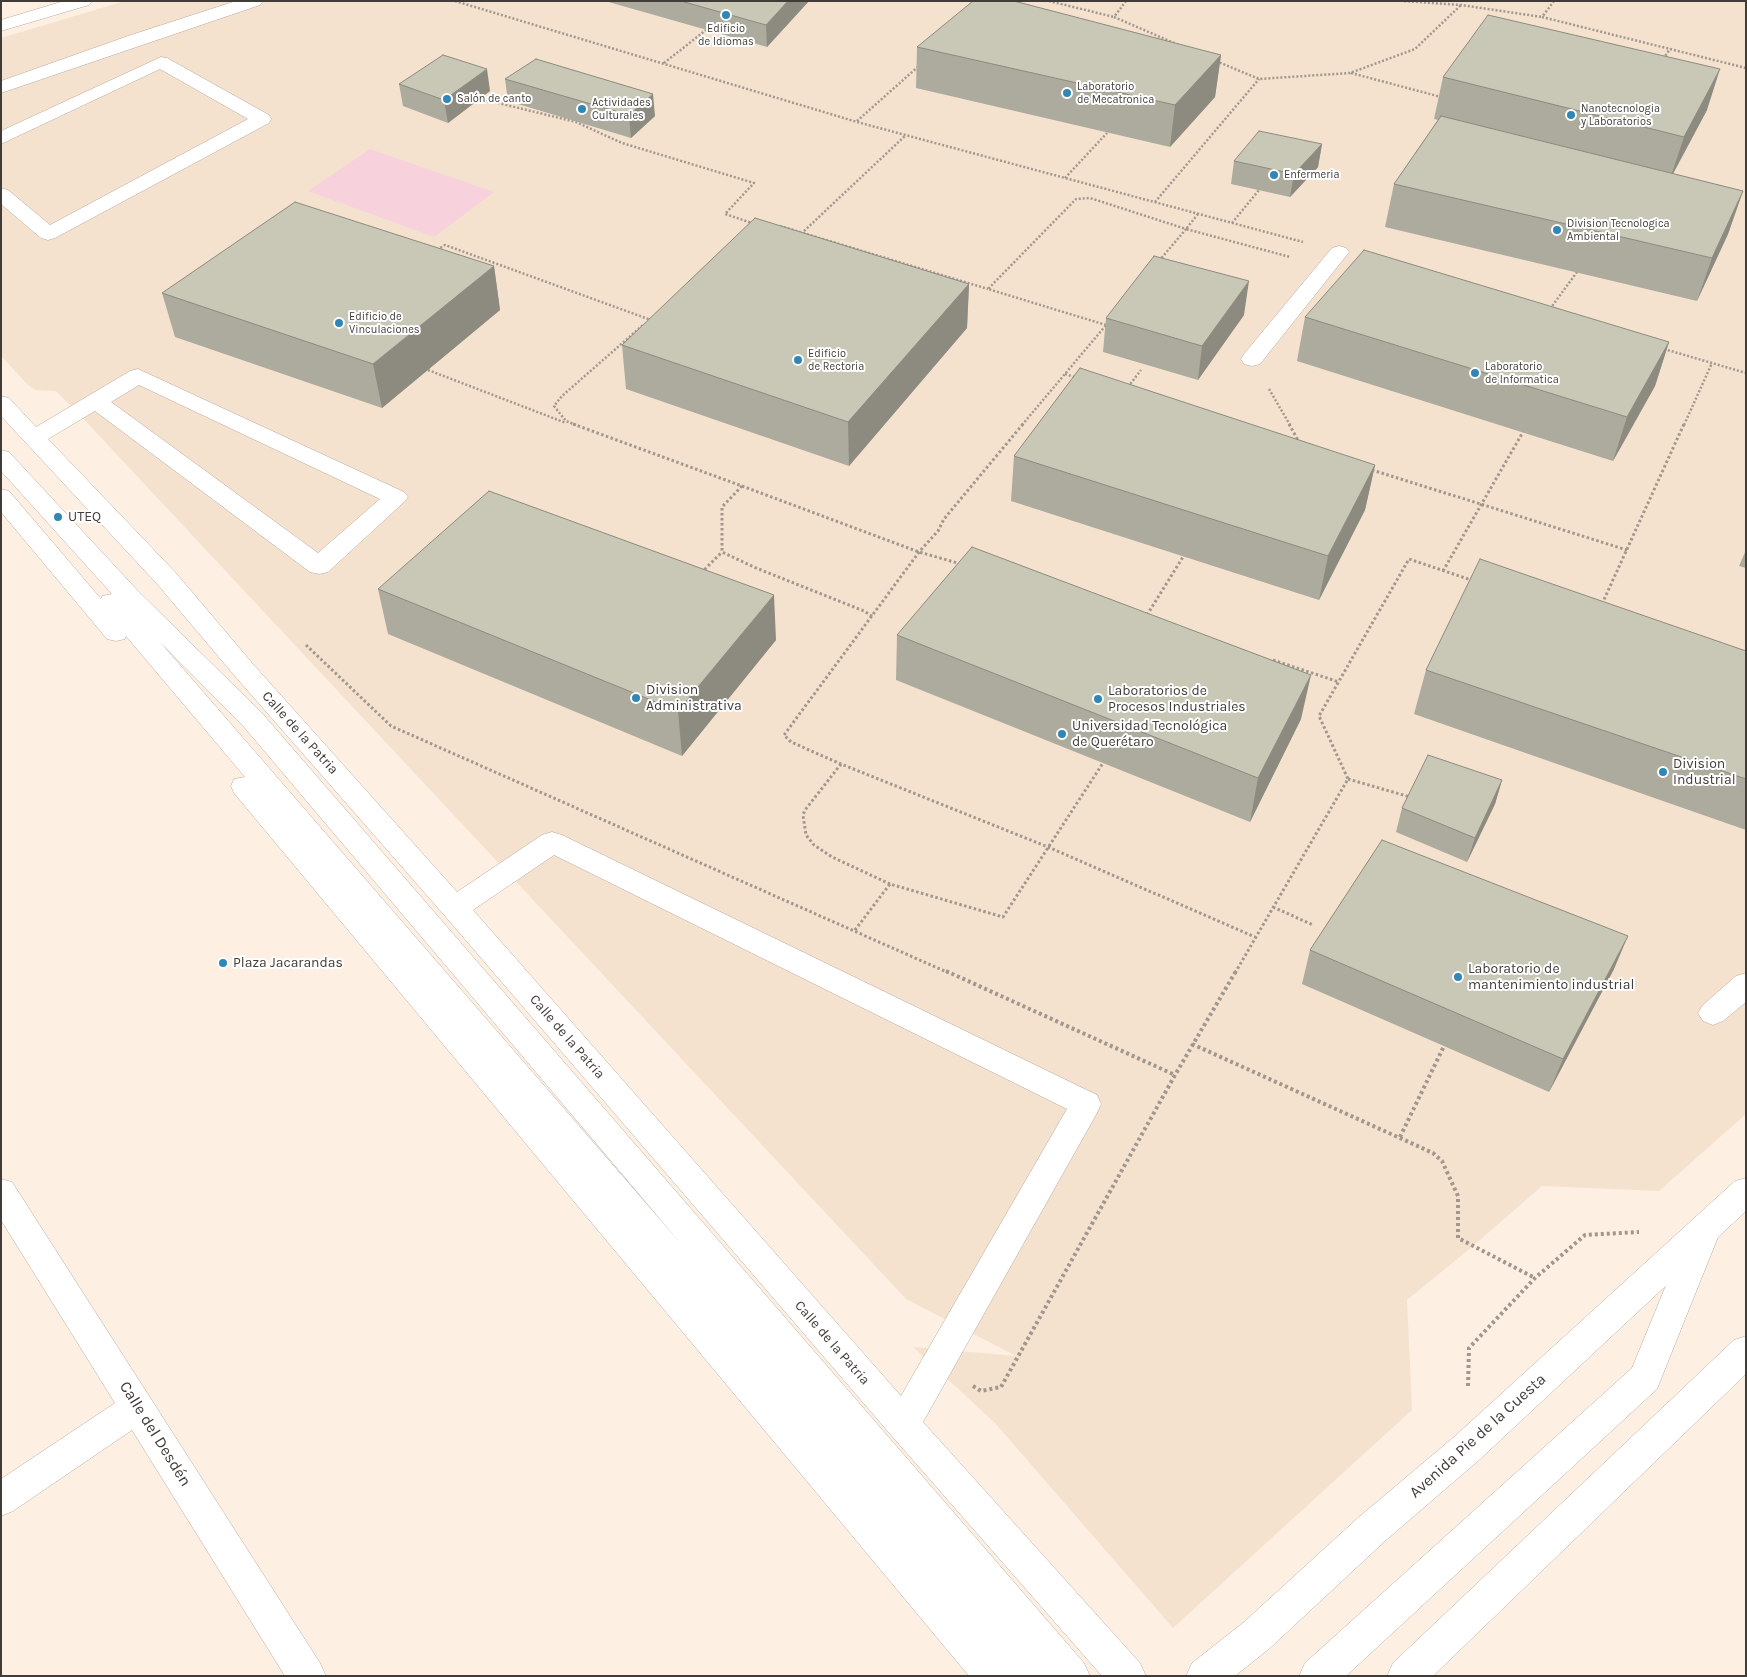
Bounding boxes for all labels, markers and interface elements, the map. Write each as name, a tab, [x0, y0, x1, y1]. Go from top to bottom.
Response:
marker: Edificio de Idiomas	[720, 9, 732, 21]
place label: Edificio de Idiomas	[698, 22, 754, 48]
place label: Laboratorio de Mecatronica	[1077, 80, 1154, 106]
marker: Laboratorio de Mecatronica	[1061, 87, 1073, 99]
place label: Salón de canto	[457, 92, 531, 106]
marker: Salón de canto	[441, 93, 453, 105]
place label: Actividades Culturales	[592, 96, 651, 122]
place label: Nanotecnologia y Laboratorios	[1581, 102, 1660, 128]
marker: Actividades Culturales	[576, 103, 588, 115]
marker: Nanotecnologia y Laboratorios	[1565, 109, 1577, 121]
place label: Enfermeria	[1284, 168, 1339, 182]
marker: Enfermeria	[1268, 169, 1280, 181]
place label: Division Tecnologica Ambiental	[1567, 217, 1670, 243]
marker: Division Tecnologica Ambiental	[1551, 224, 1563, 236]
place label: Edificio de Vinculaciones	[349, 310, 420, 336]
marker: Edificio de Vinculaciones	[333, 317, 345, 329]
place label: Edificio de Rectoria	[808, 347, 864, 373]
marker: Edificio de Rectoria	[792, 354, 804, 366]
place label: Laboratorio de Informatica	[1485, 360, 1559, 386]
marker: Laboratorio de Informatica	[1469, 367, 1481, 379]
place label: UTEQ	[68, 509, 101, 525]
marker: UTEQ	[52, 511, 64, 523]
place label: Division Administrativa	[646, 682, 742, 714]
place label: Laboratorios de Procesos Industriales	[1108, 683, 1246, 716]
street label: Calle de la Patria	[258, 688, 342, 778]
marker: Division Administrativa	[630, 692, 642, 704]
marker: Laboratorios de Procesos Industriales	[1092, 693, 1104, 705]
place label: Universidad Tecnológica de Querétaro	[1072, 718, 1227, 750]
marker: Universidad Tecnológica de Querétaro	[1056, 728, 1068, 740]
place label: Division Industrial	[1673, 756, 1736, 789]
marker: Division Industrial	[1657, 766, 1669, 778]
place label: Plaza Jacarandas	[233, 955, 343, 971]
marker: Plaza Jacarandas	[217, 957, 229, 969]
place label: Laboratorio de mantenimiento industrial	[1468, 961, 1634, 994]
marker: Laboratorio de mantenimiento industrial	[1452, 971, 1464, 983]
street label: Calle de la Patria	[526, 991, 608, 1083]
street label: Calle de la Patria	[791, 1297, 873, 1389]
street label: Avenida Pie de la Cuesta	[1406, 1370, 1550, 1502]
street label: Calle del Desdén	[115, 1378, 195, 1490]

